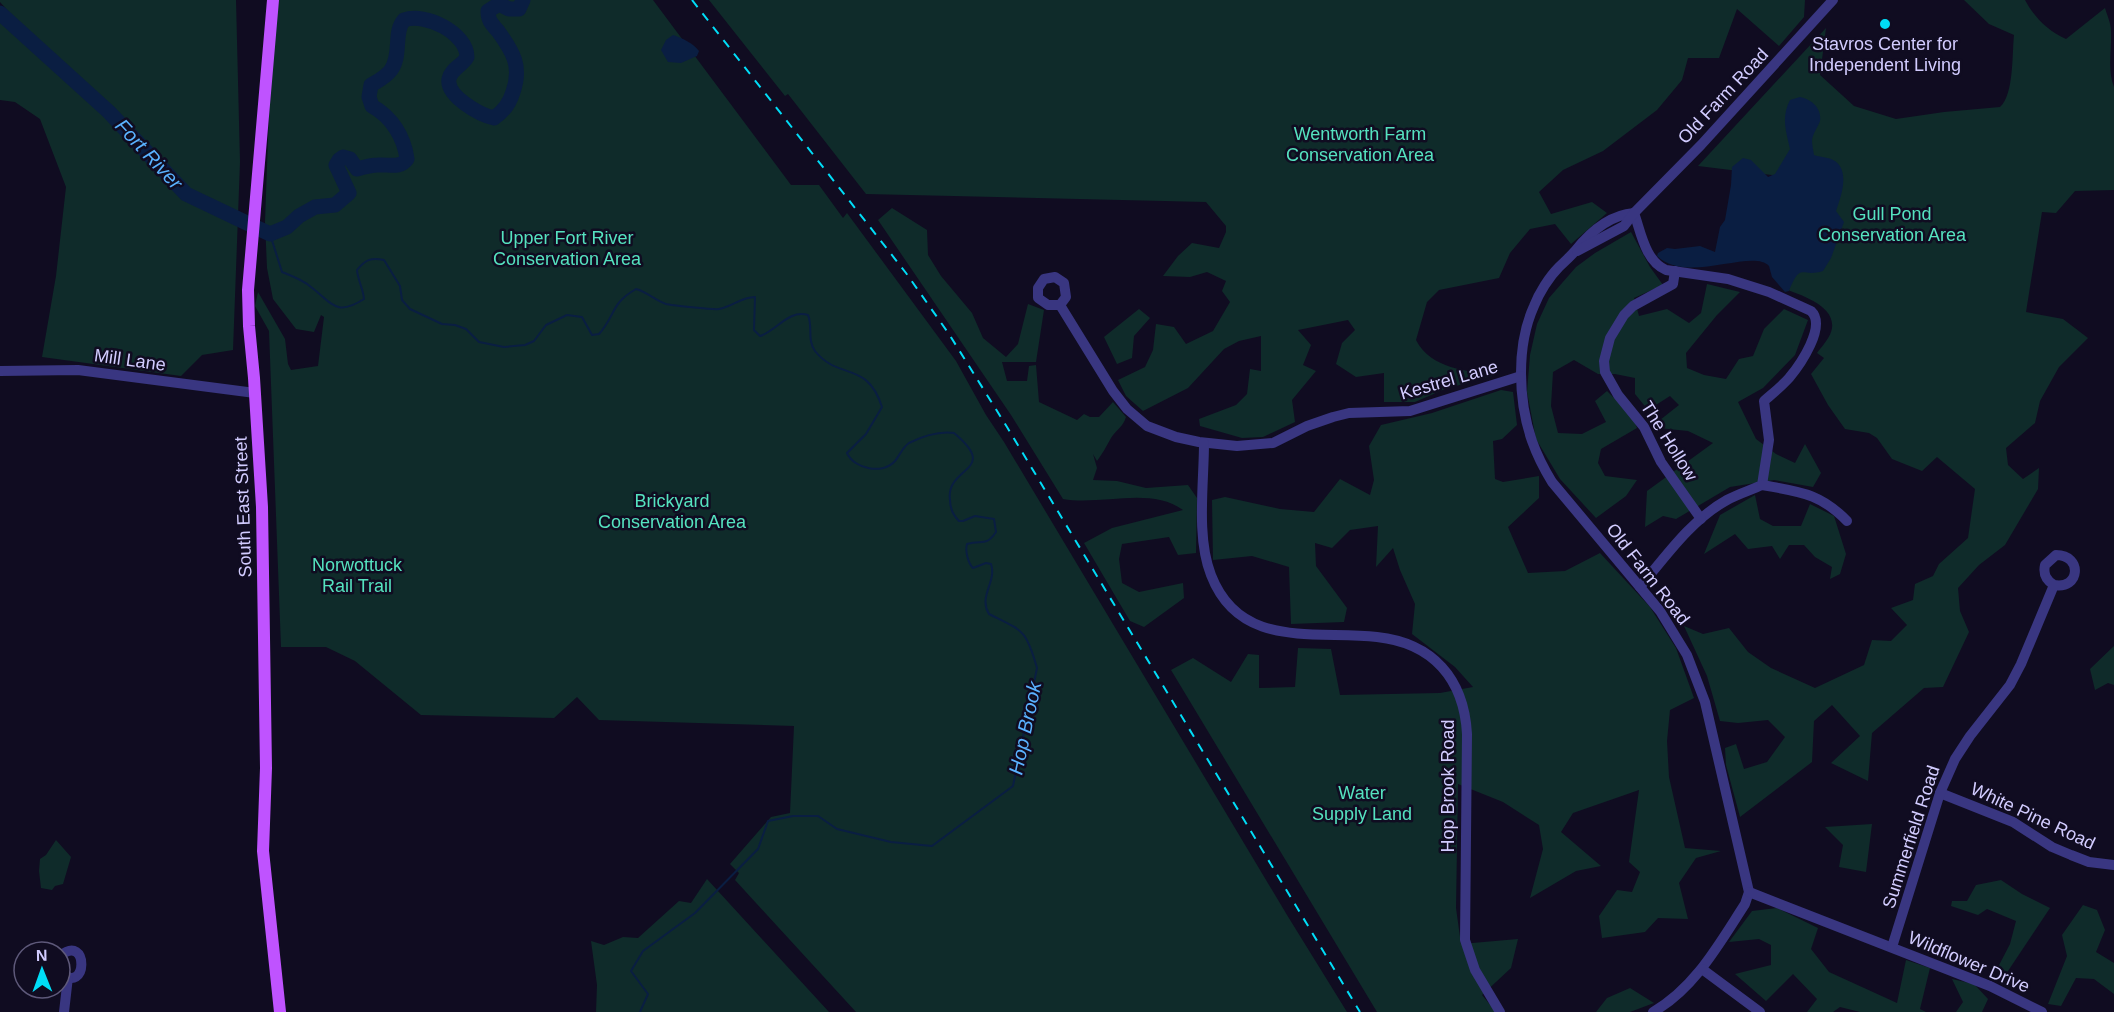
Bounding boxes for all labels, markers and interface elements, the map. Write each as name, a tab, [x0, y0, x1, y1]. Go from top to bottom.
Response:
marker: Stavros Center for Independent Living	[1878, 17, 1892, 31]
place label: Stavros Center for Independent Living	[1809, 34, 1961, 75]
street label: Old Farm Road	[1674, 44, 1772, 148]
water label: Fort River	[111, 114, 188, 195]
park label: Wentworth Farm Conservation Area	[1286, 124, 1435, 165]
park label: Gull Pond Conservation Area	[1818, 204, 1967, 245]
park label: Upper Fort River Conservation Area	[493, 228, 642, 269]
street label: Mill Lane	[93, 345, 167, 375]
street label: Kestrel Lane	[1398, 356, 1500, 404]
street label: The Hollow	[1637, 398, 1702, 485]
street label: South East Street	[231, 436, 255, 578]
park label: Brickyard Conservation Area	[598, 491, 747, 532]
street label: Old Farm Road	[1602, 519, 1694, 629]
park label: Norwottuck Rail Trail	[312, 555, 403, 596]
water label: Hop Brook	[1004, 679, 1046, 777]
street label: Hop Brook Road	[1438, 719, 1458, 853]
street label: Summerfield Road	[1878, 763, 1944, 911]
street label: White Pine Road	[1968, 778, 2098, 854]
park label: Water Supply Land	[1312, 783, 1412, 824]
street label: Wildflower Drive	[1905, 927, 2033, 997]
north arrow	[12, 940, 72, 1000]
text: N	[36, 947, 48, 964]

